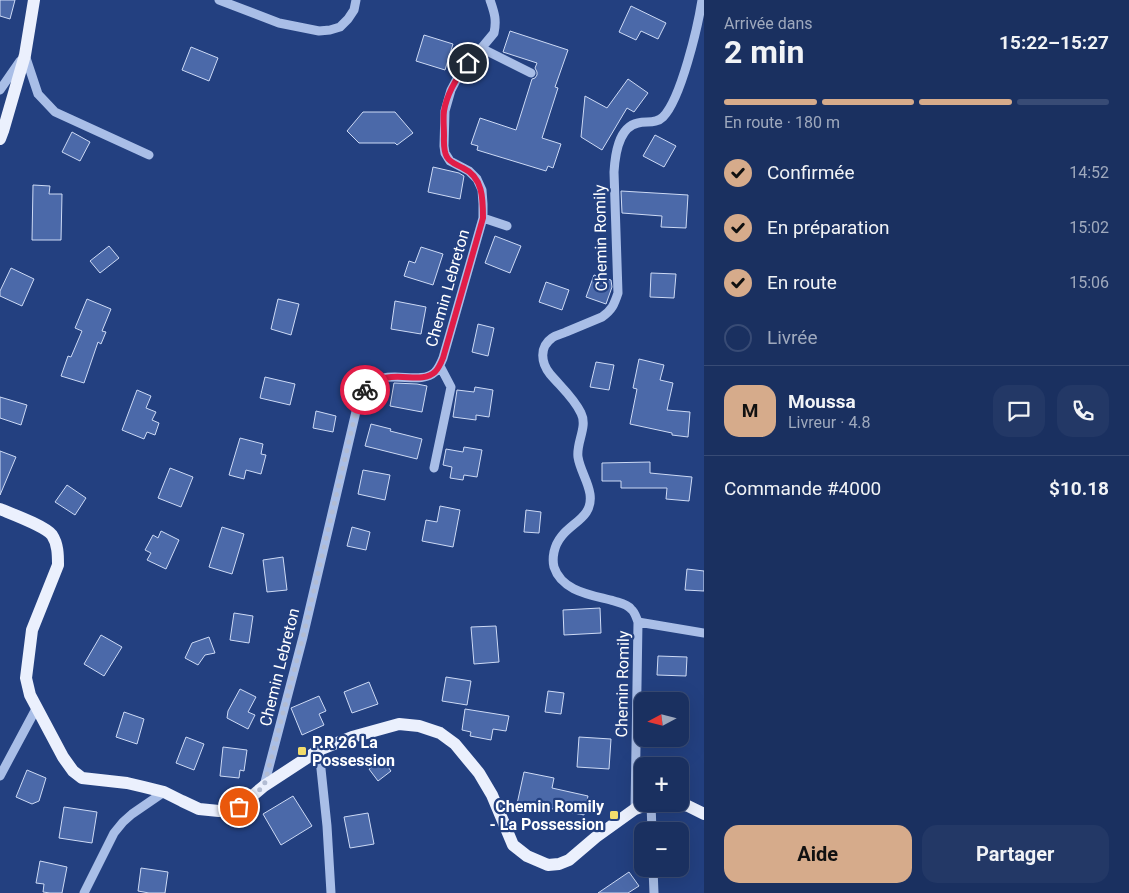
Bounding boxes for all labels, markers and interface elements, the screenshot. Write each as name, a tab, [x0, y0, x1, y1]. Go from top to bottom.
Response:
text: Arrivée dans	[724, 14, 813, 33]
text: 15:22–15:27	[999, 31, 1109, 54]
text: 2 min	[724, 33, 804, 71]
pin	[447, 42, 489, 84]
icon: home	[454, 49, 482, 77]
text: En route · 180 m	[724, 113, 840, 132]
icon: check	[724, 159, 752, 187]
text: Confirmée	[767, 161, 854, 184]
text: 14:52	[1069, 163, 1109, 182]
street label: Chemin Romily	[590, 184, 611, 292]
icon: check	[724, 214, 752, 242]
text: En préparation	[767, 216, 890, 239]
text: 15:02	[1069, 218, 1109, 237]
street label: Chemin Lebreton	[422, 227, 473, 349]
icon: check	[724, 269, 752, 297]
text: En route	[767, 271, 837, 294]
text: 15:06	[1069, 273, 1109, 292]
text: Livrée	[767, 326, 817, 349]
courier	[340, 365, 390, 415]
icon: bike	[351, 376, 379, 404]
button: chat	[993, 385, 1045, 437]
button: phone	[1057, 385, 1109, 437]
text: Moussa	[788, 390, 856, 413]
text: M	[742, 399, 758, 422]
text: Livreur · 4.8	[788, 413, 871, 432]
text: Commande #4000	[724, 477, 881, 500]
text: $10.18	[1049, 477, 1109, 500]
street label: Chemin Lebreton	[256, 606, 303, 728]
street label: Chemin Romily	[612, 630, 633, 738]
north arrow	[634, 692, 689, 748]
map controls	[634, 692, 689, 877]
place label: P.R 26 La Possession	[312, 733, 395, 770]
marker: P.R 26 La Possession	[296, 745, 308, 757]
button: +	[634, 757, 689, 812]
pin	[218, 786, 260, 828]
icon: bag	[225, 793, 253, 821]
place label: Chemin Romily - La Possession	[490, 797, 605, 834]
marker: Chemin Romily - La Possession	[608, 809, 620, 821]
button: −	[634, 822, 689, 877]
button: Aide	[724, 825, 912, 883]
button: Partager	[922, 825, 1109, 883]

